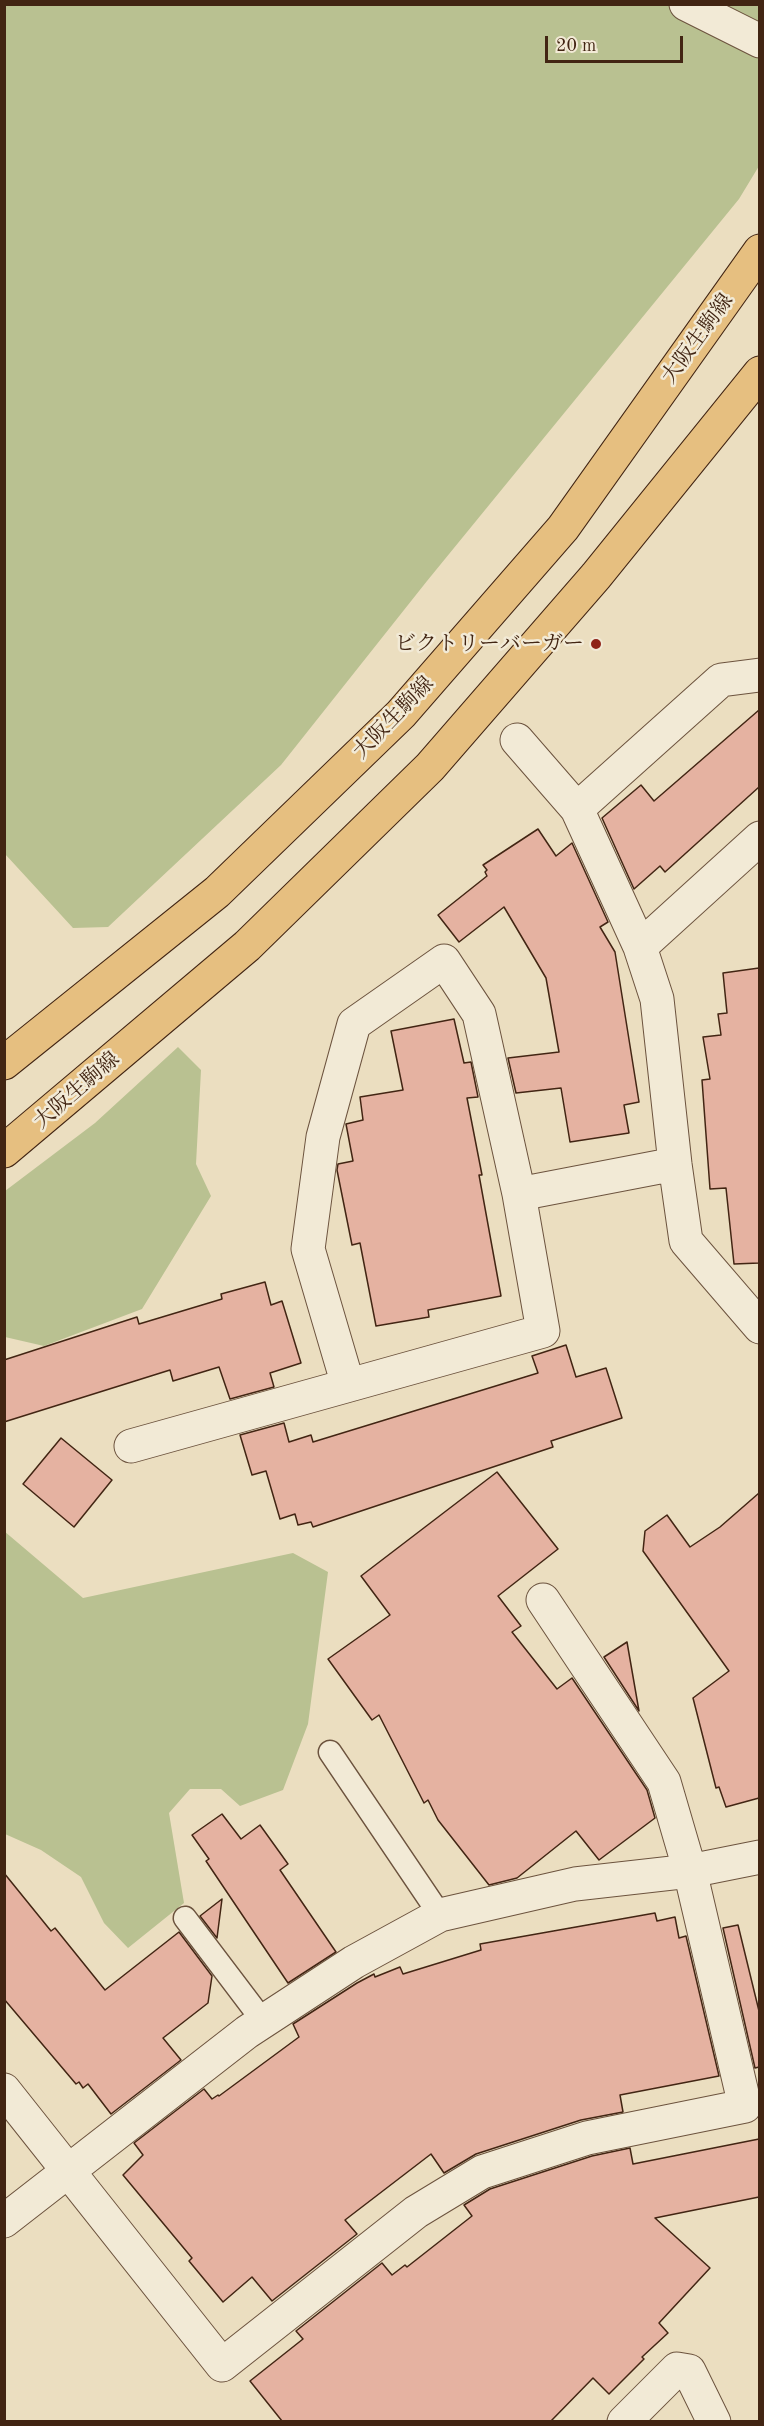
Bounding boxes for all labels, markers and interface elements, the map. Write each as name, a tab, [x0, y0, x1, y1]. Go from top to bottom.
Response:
scale bar	[548, 24, 686, 62]
text: 20 m	[556, 37, 596, 55]
street label: 大阪生駒線	[657, 289, 739, 389]
place label: ビクトリーバーガー	[395, 631, 584, 657]
marker: ビクトリーバーガー	[589, 637, 603, 651]
street label: 大阪生駒線	[348, 671, 440, 765]
street label: 大阪生駒線	[29, 1047, 125, 1135]

